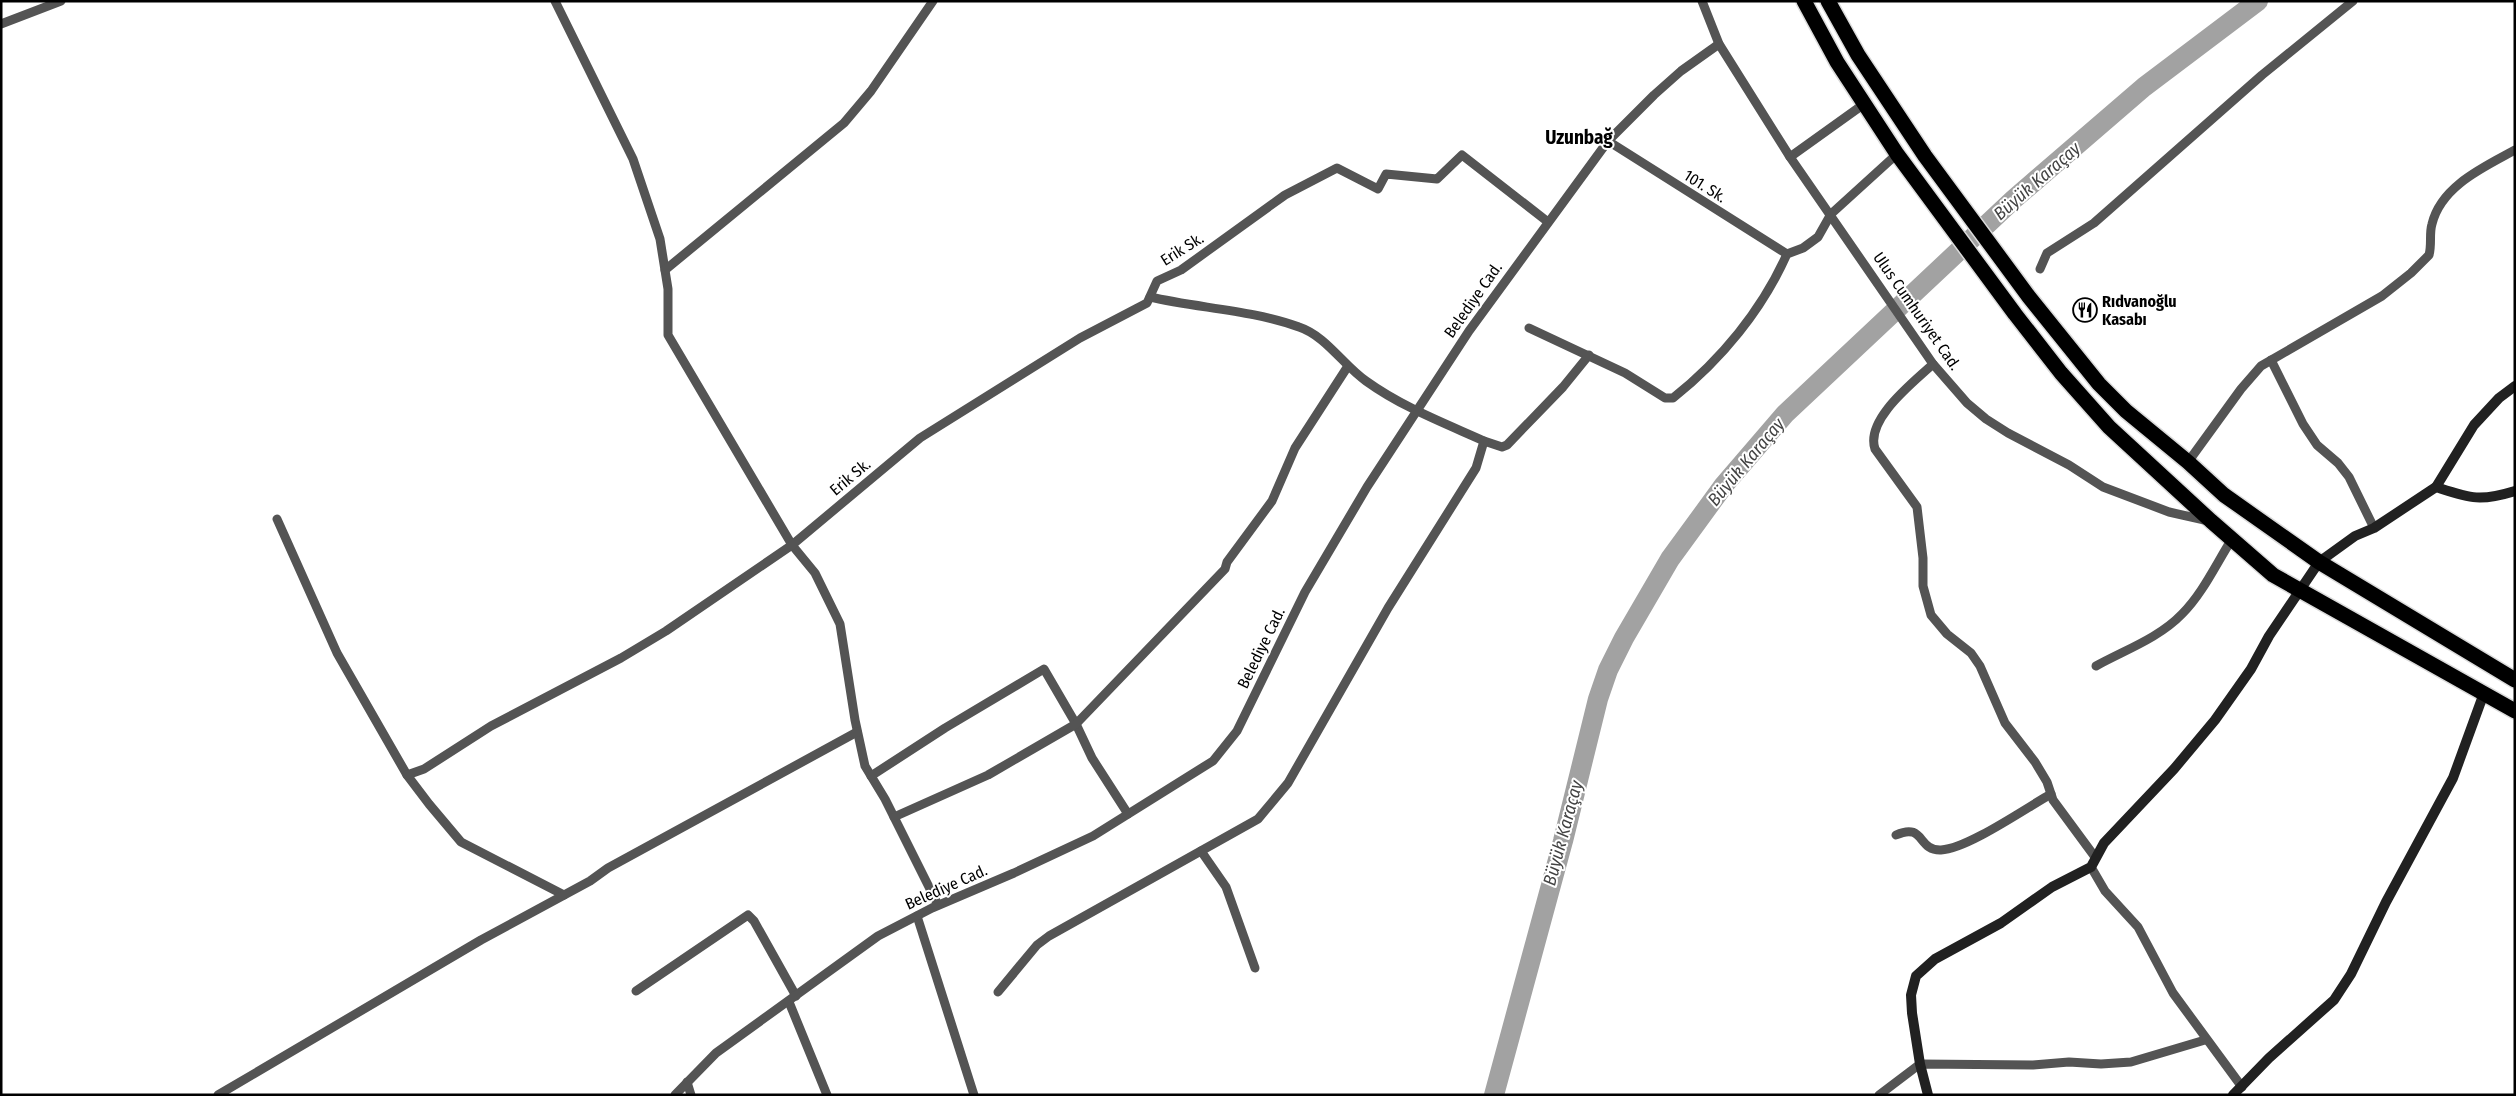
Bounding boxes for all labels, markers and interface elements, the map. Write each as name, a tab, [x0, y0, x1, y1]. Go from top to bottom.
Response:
district label: Uzunbağ	[1545, 126, 1613, 149]
water label: Büyük Karaçay	[1989, 137, 2086, 225]
street label: 101. Sk.	[1680, 166, 1730, 206]
street label: Erik Sk.	[1157, 228, 1207, 270]
street label: Ulus Cumhuriyet Cad.	[1869, 249, 1965, 373]
street label: Belediye Cad.	[1440, 259, 1506, 341]
place label: Rıdvanoğlu Kasabı	[2102, 292, 2177, 329]
restaurant icon: Rıdvanoğlu Kasabı	[2072, 297, 2098, 323]
water label: Büyük Karaçay	[1703, 413, 1790, 510]
street label: Erik Sk.	[826, 455, 874, 499]
street label: Belediye Cad.	[1233, 604, 1289, 692]
water label: Büyük Karaçay	[1538, 777, 1588, 888]
street label: Belediye Cad.	[902, 860, 990, 914]

